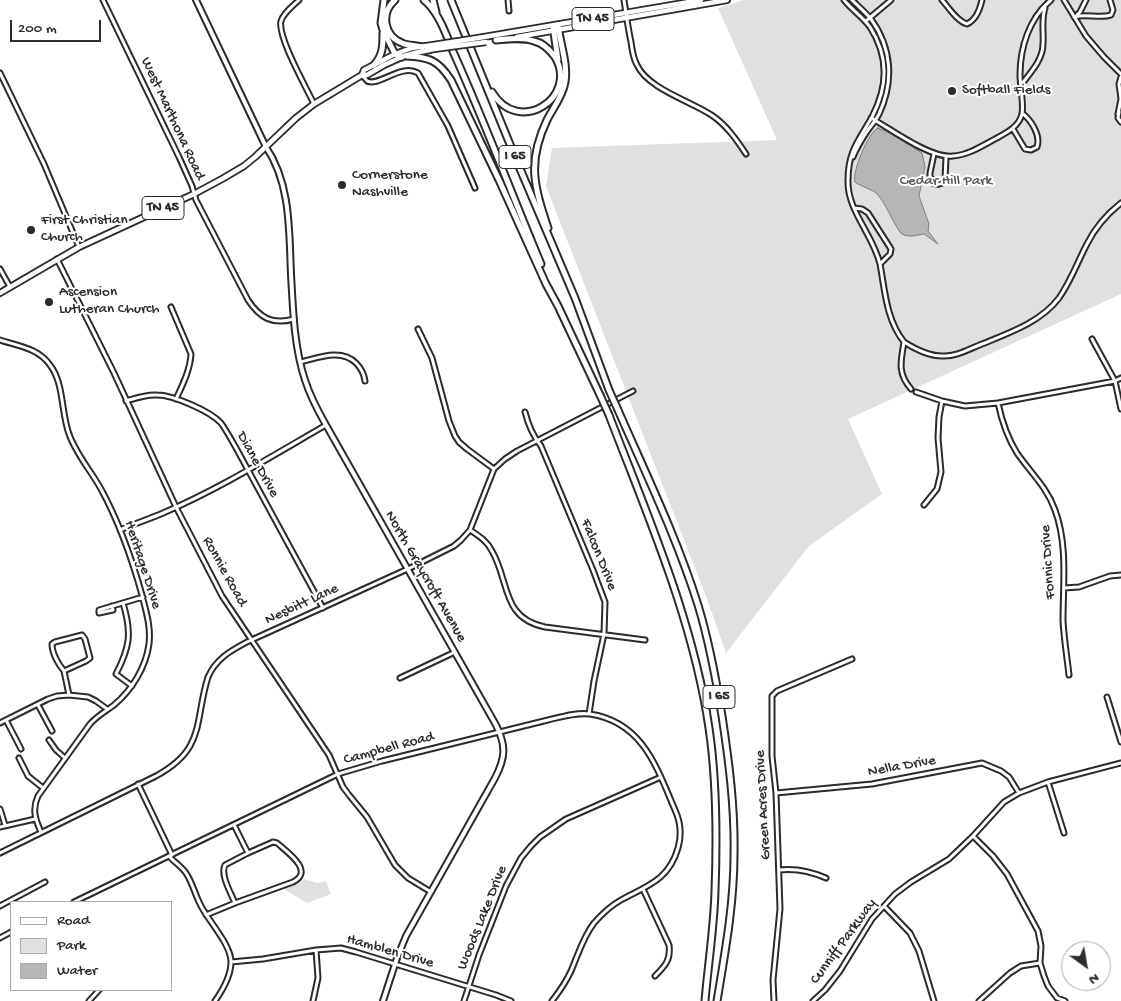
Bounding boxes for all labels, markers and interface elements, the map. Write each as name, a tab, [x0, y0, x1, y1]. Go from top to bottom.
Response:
road number: TN 45	[572, 8, 614, 30]
scale bar	[12, 10, 104, 42]
text: 200 m	[18, 20, 57, 38]
street label: West Marthona Road	[136, 55, 208, 183]
place label: Softball Fields	[962, 82, 1050, 100]
marker: Softball Fields	[946, 85, 958, 97]
road number: I 65	[499, 146, 531, 168]
place label: Cornerstone Nashville	[352, 167, 428, 202]
park label: Cedar Hill Park	[900, 173, 992, 191]
marker: Cornerstone Nashville	[336, 179, 348, 191]
road number: TN 45	[142, 197, 184, 220]
place label: First Christian Church	[41, 212, 128, 247]
marker: First Christian Church	[25, 224, 37, 236]
place label: Ascension Lutheran Church	[59, 284, 159, 319]
marker: Ascension Lutheran Church	[43, 296, 55, 308]
street label: Diane Drive	[232, 429, 282, 501]
street label: North Graycroft Avenue	[380, 508, 470, 646]
street label: Falcon Drive	[576, 517, 620, 593]
street label: Heritage Drive	[119, 519, 165, 611]
street label: Fonnic Drive	[1037, 524, 1061, 600]
street label: Ronnie Road	[197, 534, 251, 610]
street label: Nesbitt Lane	[263, 580, 341, 630]
road number: I 65	[703, 686, 735, 709]
street label: Campbell Road	[342, 728, 436, 770]
street label: Green Acres Drive	[752, 750, 776, 860]
street label: Nella Drive	[867, 752, 937, 782]
street label: Woods Lake Drive	[454, 863, 512, 973]
street label: Cunniff Parkway	[807, 896, 881, 988]
legend	[10, 901, 172, 991]
text: Road	[57, 912, 90, 930]
street label: Hamblen Drive	[344, 931, 436, 973]
text: Park	[57, 937, 86, 955]
north arrow	[1061, 941, 1111, 991]
text: Water	[57, 962, 97, 980]
text: N	[1085, 969, 1102, 988]

